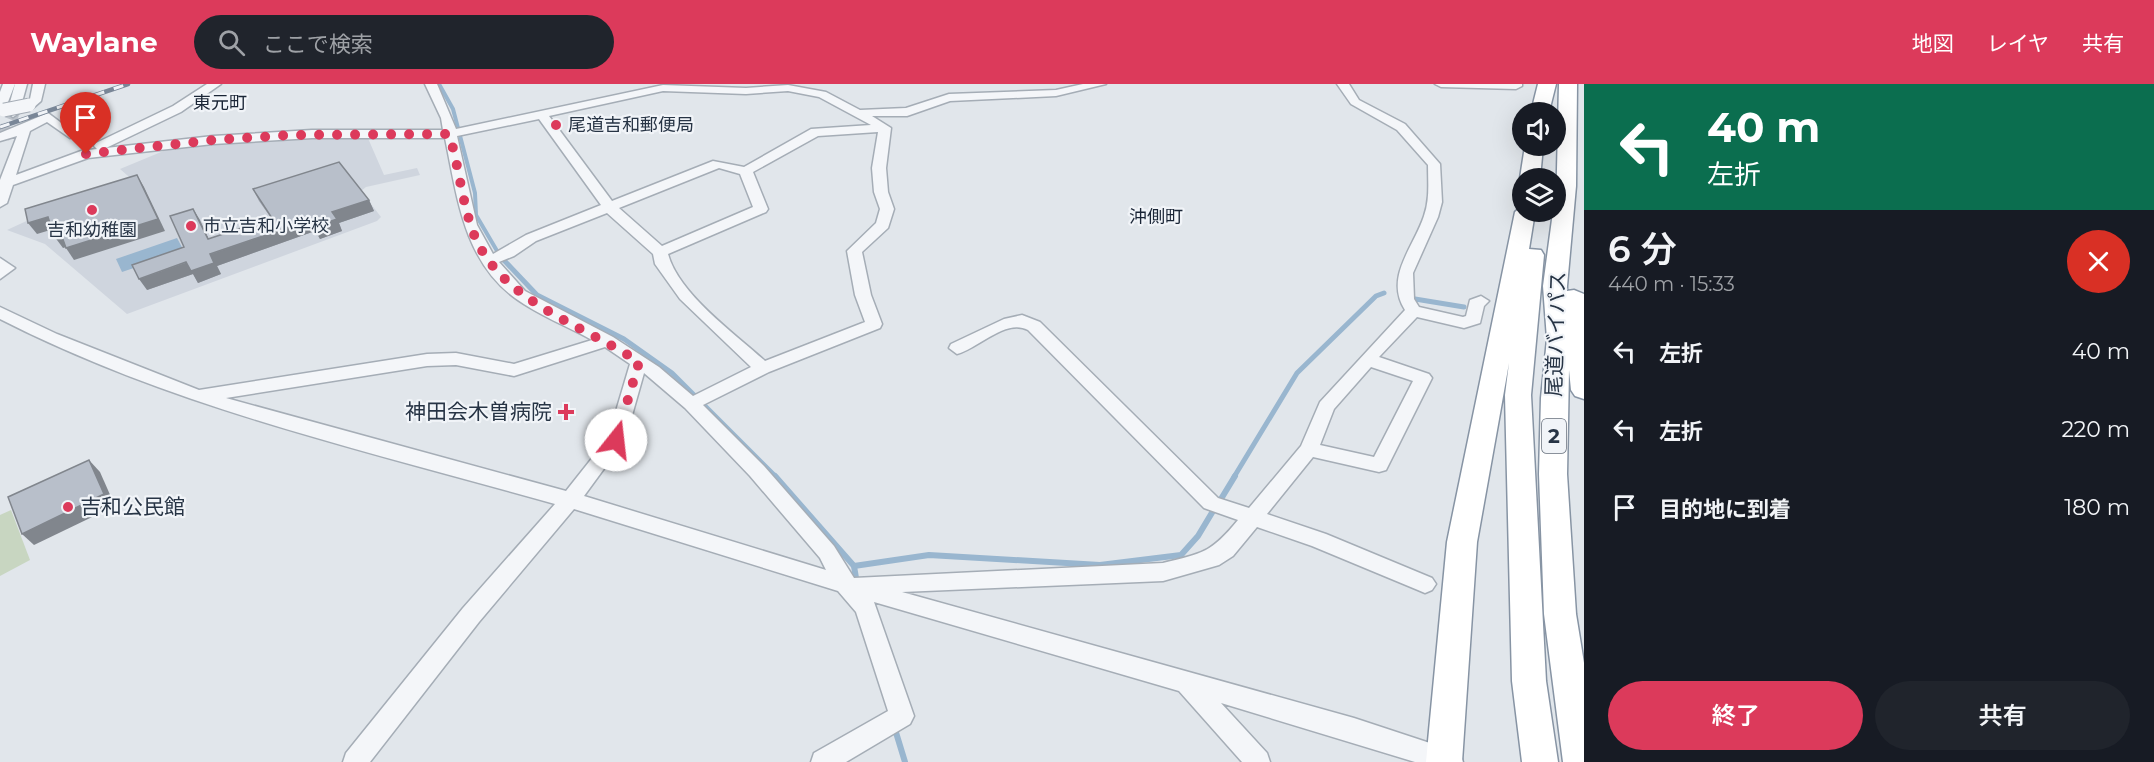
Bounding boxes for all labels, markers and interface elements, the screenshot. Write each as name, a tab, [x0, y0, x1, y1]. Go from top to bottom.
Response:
search box	[194, 15, 614, 69]
text: Waylane	[30, 25, 158, 59]
icon: search	[215, 26, 248, 59]
text: ここで検索	[263, 31, 373, 58]
text: 地図	[1912, 31, 1954, 56]
text: レイヤ	[1987, 31, 2049, 56]
text: 共有	[2082, 31, 2124, 56]
pin	[60, 92, 111, 154]
district label: 東元町	[193, 92, 247, 114]
icon: arrive	[69, 101, 102, 134]
text: 40 m	[1707, 101, 1820, 153]
map controls	[1512, 102, 1566, 222]
button: sound	[1512, 102, 1566, 156]
icon: left	[1608, 108, 1686, 186]
place label: 尾道吉和郵便局	[568, 114, 694, 136]
marker: 尾道吉和郵便局	[549, 118, 563, 132]
text: 左折	[1707, 158, 1761, 191]
button: layers	[1512, 168, 1566, 222]
marker: 吉和幼稚園	[85, 203, 99, 217]
district label: 沖側町	[1129, 206, 1183, 228]
place label: 市立吉和小学校	[203, 215, 329, 237]
place label: 吉和幼稚園	[47, 219, 137, 241]
marker: 市立吉和小学校	[184, 219, 198, 233]
text: 6 分	[1608, 227, 1677, 271]
button: close	[2067, 230, 2130, 293]
street label: 尾道バイパス	[1541, 271, 1570, 397]
text: 440 m · 15:33	[1608, 272, 1735, 296]
icon: left	[1608, 335, 1641, 368]
text: 40 m	[2072, 338, 2130, 365]
text: 左折	[1659, 340, 1703, 367]
place label: 神田会木曽病院	[405, 399, 552, 424]
marker: 神田会木曽病院	[557, 403, 575, 421]
position arrow	[584, 408, 648, 472]
icon: left	[1608, 413, 1641, 446]
text: 220 m	[2061, 416, 2130, 443]
text: 左折	[1659, 418, 1703, 445]
road number: 2	[1542, 419, 1566, 453]
icon: arrive	[1608, 491, 1641, 524]
place label: 吉和公民館	[80, 494, 185, 519]
text: 180 m	[2064, 494, 2130, 521]
text: 目的地に到着	[1659, 496, 1791, 523]
marker: 吉和公民館	[61, 500, 75, 514]
button: 終了	[1608, 681, 1863, 750]
button: 共有	[1875, 681, 2130, 750]

